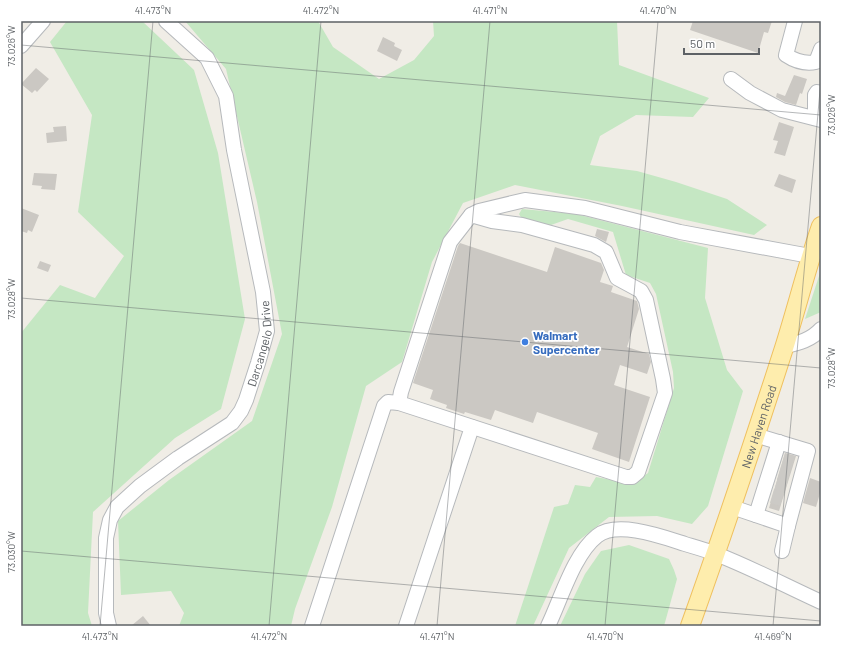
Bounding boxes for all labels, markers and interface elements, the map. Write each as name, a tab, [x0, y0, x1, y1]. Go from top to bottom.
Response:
text: 41.473°N	[135, 4, 171, 16]
text: 41.472°N	[303, 4, 339, 16]
text: 41.471°N	[473, 4, 507, 16]
text: 41.470°N	[639, 4, 677, 16]
text: 73.026°W	[5, 25, 17, 67]
scale bar	[684, 30, 759, 56]
text: 50 m	[690, 36, 715, 50]
text: 73.026°W	[825, 94, 837, 136]
text: 73.028°W	[5, 278, 17, 320]
street label: Darcangelo Drive	[244, 300, 274, 388]
place label: Walmart Supercenter	[533, 328, 600, 356]
marker: Walmart Supercenter	[520, 337, 530, 347]
text: 73.028°W	[825, 347, 837, 389]
street label: New Haven Road	[738, 383, 779, 470]
text: 73.030°W	[5, 531, 17, 573]
text: 41.473°N	[82, 630, 118, 642]
text: 41.472°N	[251, 630, 287, 642]
text: 41.471°N	[420, 630, 454, 642]
text: 41.470°N	[586, 630, 624, 642]
text: 41.469°N	[754, 630, 792, 642]

